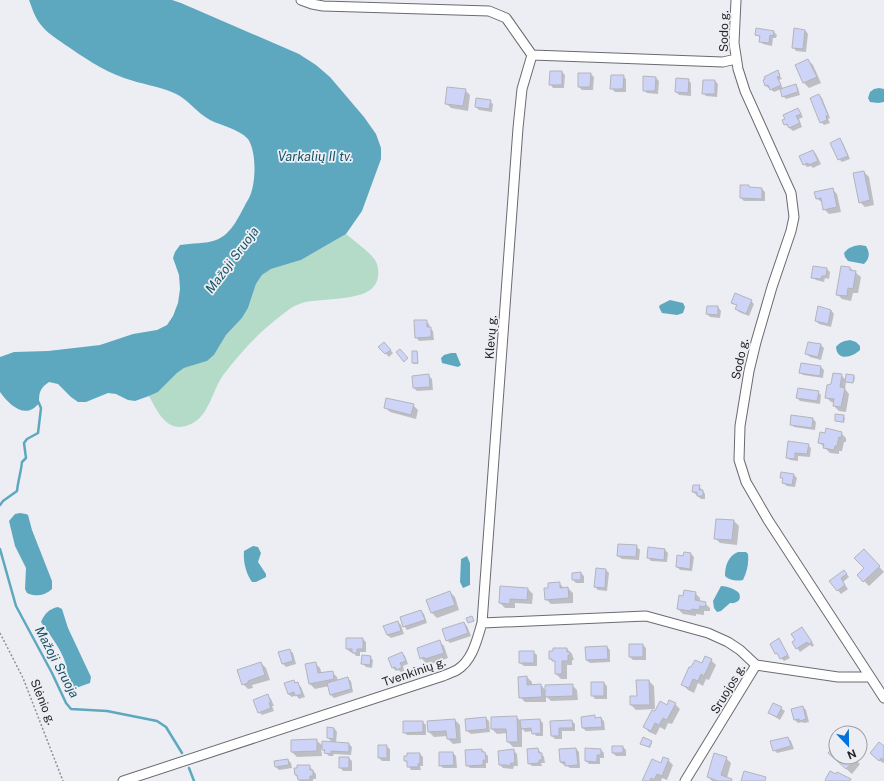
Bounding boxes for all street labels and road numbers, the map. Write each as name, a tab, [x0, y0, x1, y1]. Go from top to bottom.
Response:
street label: Sodo g.	[717, 10, 731, 52]
street label: Klevų g.	[482, 314, 500, 360]
street label: Sodo g.	[729, 337, 751, 381]
street label: Tvenkinių g.	[381, 655, 447, 689]
street label: Sruojos g.	[708, 662, 748, 716]
street label: Slėnio g.	[28, 677, 58, 727]

